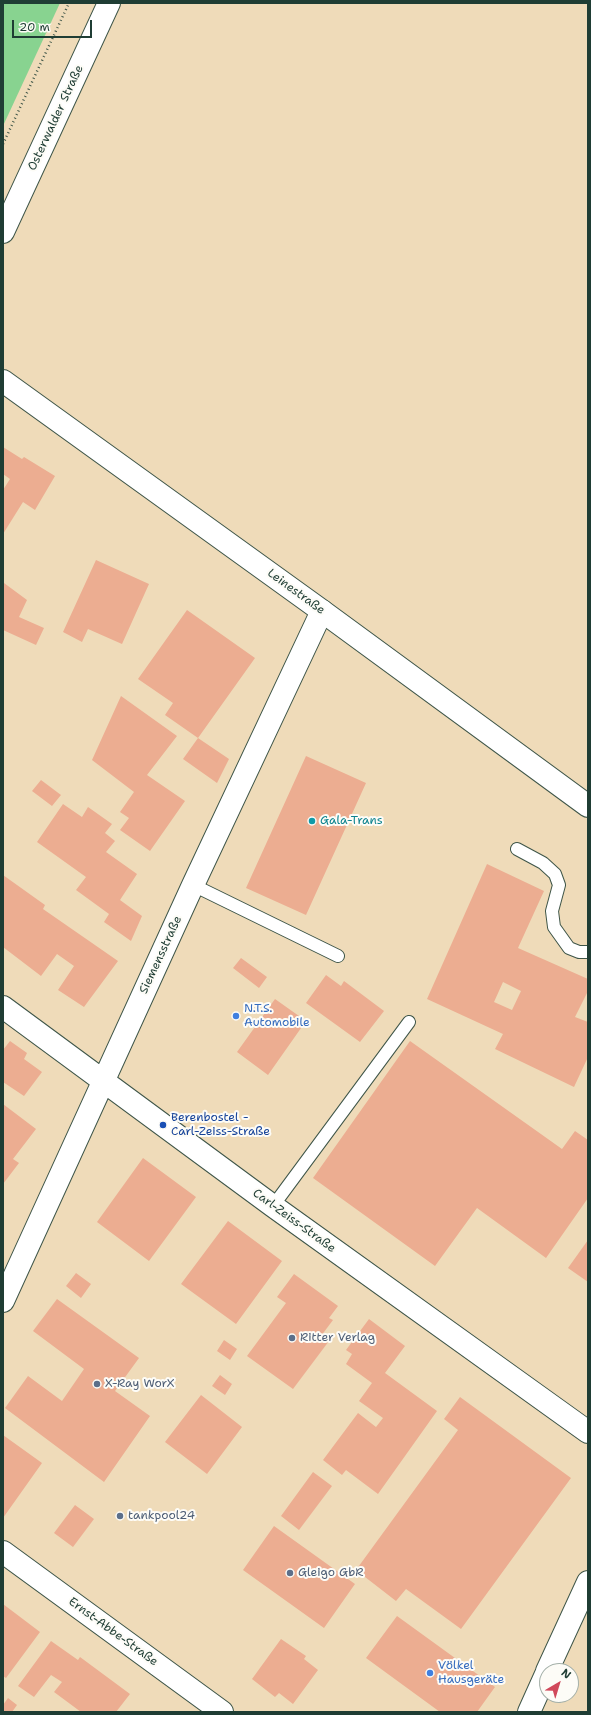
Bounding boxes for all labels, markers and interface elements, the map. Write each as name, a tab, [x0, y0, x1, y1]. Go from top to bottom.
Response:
scale bar	[14, 12, 94, 38]
text: 20 m	[19, 19, 50, 35]
street label: Osterwalder Straße	[25, 63, 87, 173]
street label: Leinestraße	[264, 566, 328, 618]
place label: Gala-Trans	[320, 814, 383, 828]
marker: Gala-Trans	[307, 816, 317, 826]
street label: Siemensstraße	[137, 914, 185, 996]
place label: N.T.S. Automobile	[244, 1002, 310, 1030]
marker: N.T.S. Automobile	[231, 1011, 241, 1021]
place label: Berenbostel - Carl-Zeiss-Straße	[171, 1111, 270, 1139]
marker: Berenbostel - Carl-Zeiss-Straße	[158, 1120, 168, 1130]
street label: Carl-Zeiss-Straße	[250, 1186, 338, 1256]
place label: Ritter Verlag	[300, 1331, 375, 1345]
marker: Ritter Verlag	[287, 1333, 297, 1343]
place label: X-Ray WorX	[105, 1377, 174, 1391]
marker: X-Ray WorX	[92, 1379, 102, 1389]
place label: tankpool24	[128, 1509, 195, 1523]
marker: tankpool24	[115, 1511, 125, 1521]
place label: Gleigo GbR	[298, 1566, 363, 1580]
marker: Gleigo GbR	[285, 1568, 295, 1578]
street label: Ernst-Abbe-Straße	[65, 1595, 161, 1669]
place label: Völkel Hausgeräte	[438, 1659, 504, 1687]
north arrow	[539, 1663, 579, 1703]
text: N	[558, 1665, 574, 1683]
marker: Völkel Hausgeräte	[425, 1668, 435, 1678]

